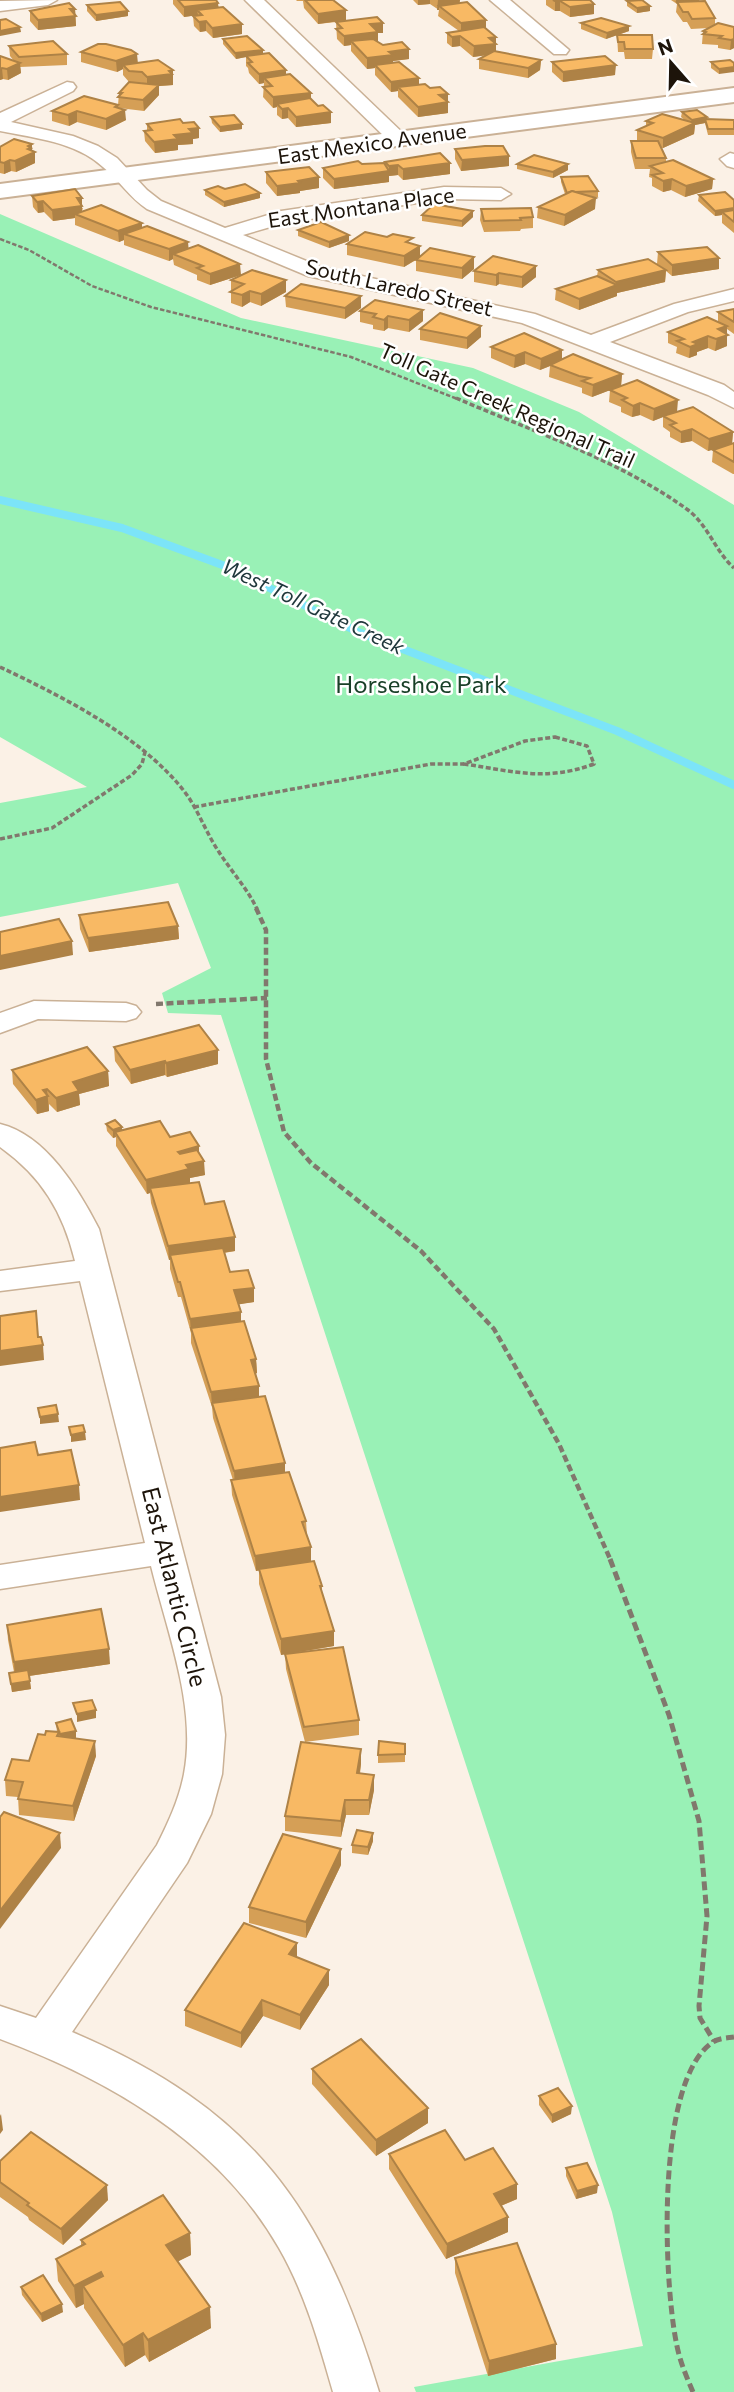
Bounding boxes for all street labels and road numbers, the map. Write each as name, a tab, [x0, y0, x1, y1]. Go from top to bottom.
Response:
street label: East Mexico Avenue	[276, 117, 468, 168]
street label: East Montana Place	[266, 181, 456, 232]
street label: South Laredo Street	[303, 253, 495, 320]
street label: Toll Gate Creek Regional Trail	[376, 337, 639, 472]
street label: East Atlantic Circle	[137, 1484, 214, 1690]

